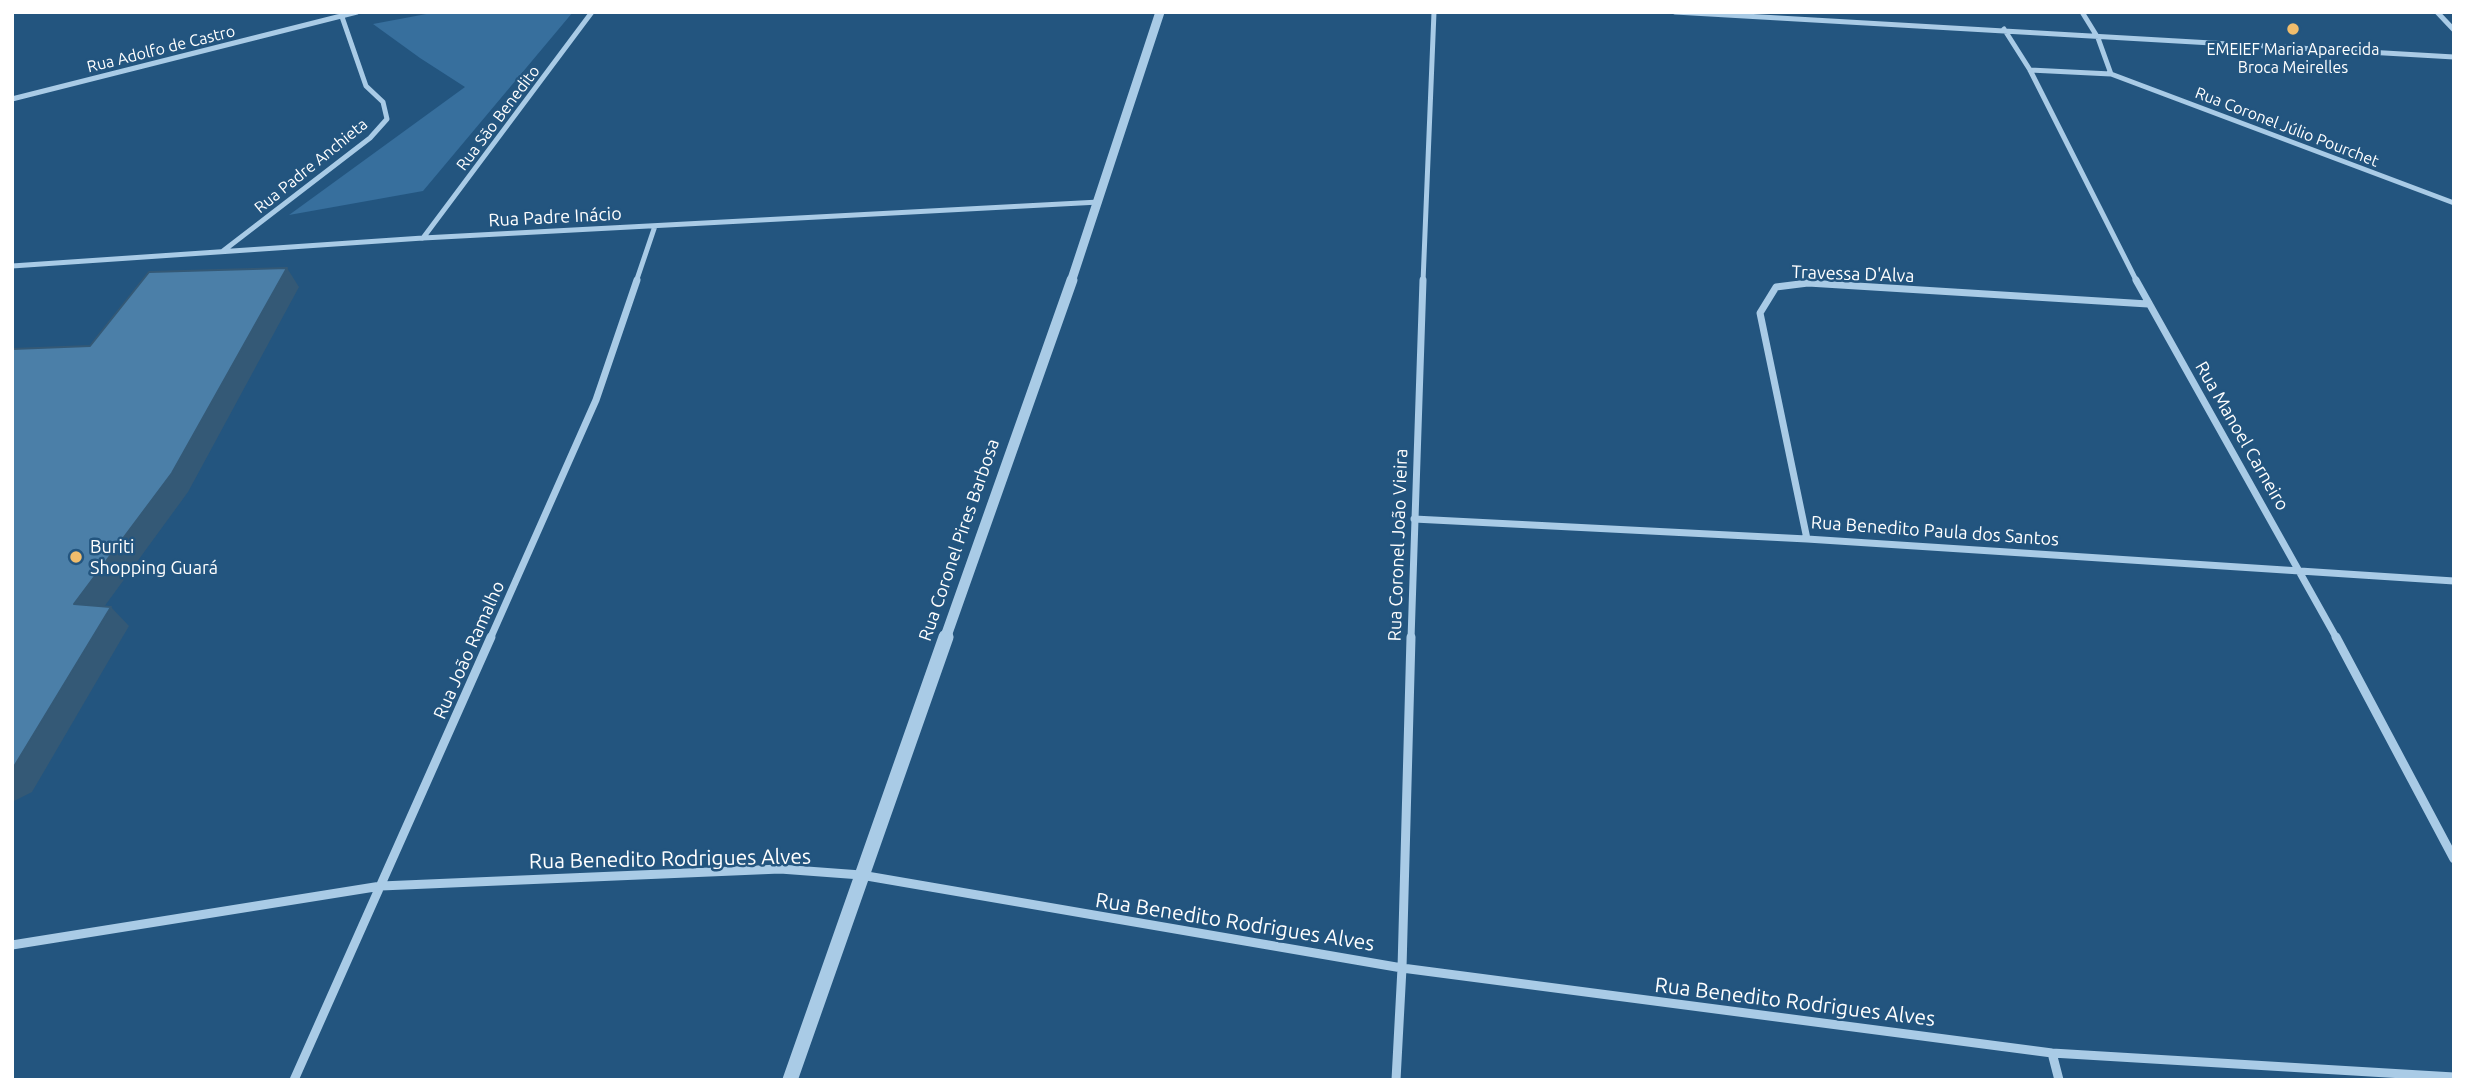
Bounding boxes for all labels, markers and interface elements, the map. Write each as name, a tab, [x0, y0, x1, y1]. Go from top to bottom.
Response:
street label: Rua Adolfo de Castro	[85, 21, 237, 77]
marker: EMEIEF Maria Aparecida Broca Meirelles	[2285, 21, 2301, 37]
place label: EMEIEF Maria Aparecida Broca Meirelles	[2207, 40, 2379, 78]
street label: Rua São Benedito	[452, 62, 544, 174]
street label: Rua Coronel Júlio Pourchet	[2192, 83, 2382, 171]
street label: Rua Padre Anchieta	[251, 115, 371, 217]
street label: Rua Padre Inácio	[488, 203, 622, 231]
street label: Travessa D'Alva	[1791, 261, 1915, 287]
street label: Rua Manoel Carneiro	[2191, 358, 2293, 514]
street label: Rua Coronel Pires Barbosa	[914, 436, 1004, 644]
street label: Rua Coronel João Vieira	[1384, 448, 1412, 642]
street label: Rua Benedito Paula dos Santos	[1810, 512, 2060, 550]
place label: Buriti Shopping Guará	[90, 536, 218, 578]
marker: Buriti Shopping Guará	[68, 549, 84, 565]
street label: Rua João Ramalho	[429, 578, 509, 722]
street label: Rua Benedito Rodrigues Alves	[529, 844, 811, 874]
street label: Rua Benedito Rodrigues Alves	[1094, 887, 1376, 957]
street label: Rua Benedito Rodrigues Alves	[1653, 972, 1937, 1032]

